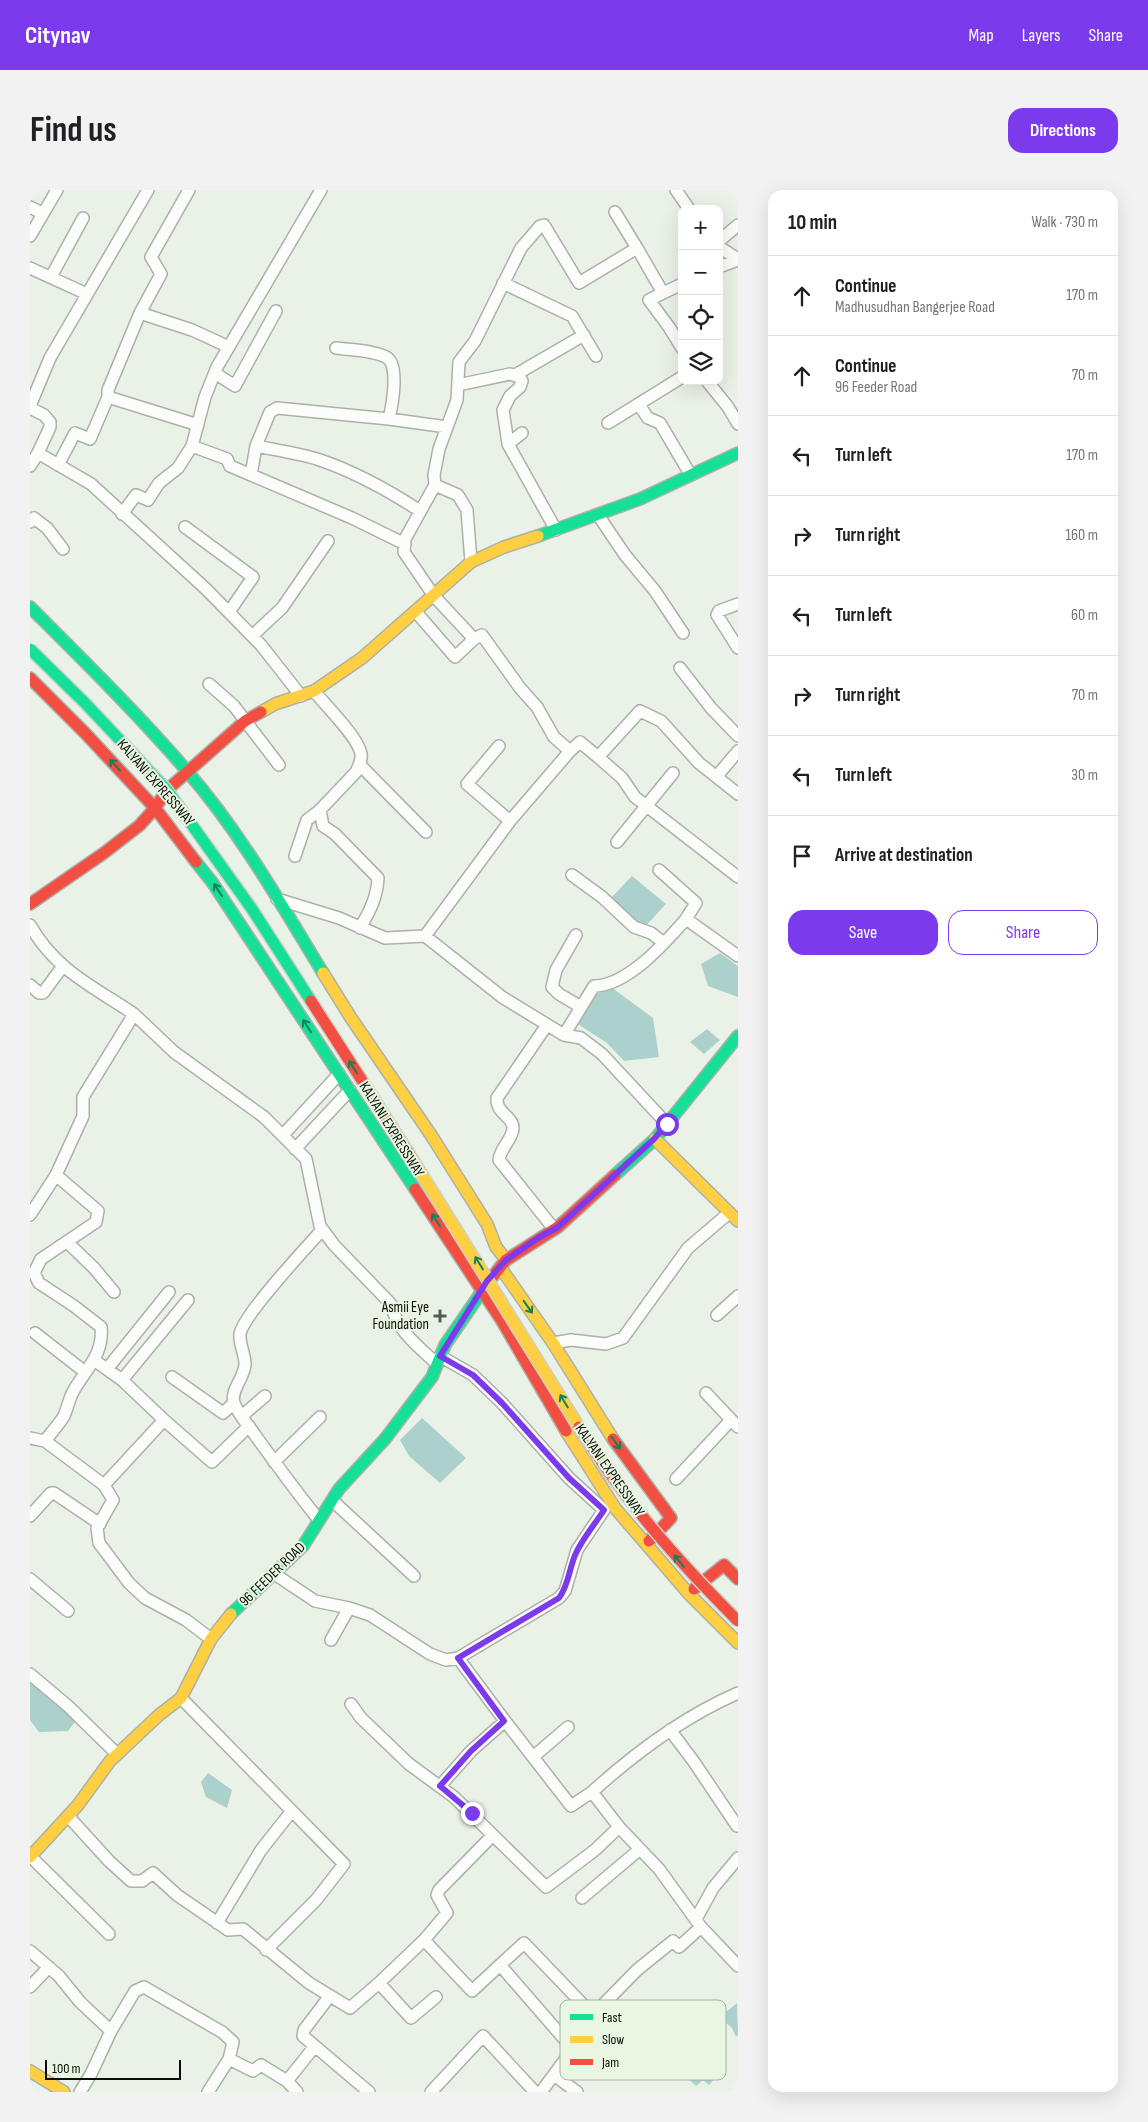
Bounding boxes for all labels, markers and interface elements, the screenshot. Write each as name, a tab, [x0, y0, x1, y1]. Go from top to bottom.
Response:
text: Citynav	[25, 21, 91, 50]
text: Map	[969, 25, 994, 46]
text: Layers	[1022, 25, 1061, 46]
text: Share	[1089, 25, 1123, 46]
button: Directions	[1008, 108, 1118, 153]
text: Find us	[30, 109, 117, 152]
map controls	[678, 205, 723, 385]
button: +	[678, 205, 723, 250]
text: 10 min	[788, 210, 837, 235]
text: Walk · 730 m	[1031, 213, 1098, 232]
button: −	[678, 250, 723, 295]
text: Continue	[835, 275, 896, 298]
icon: ahead	[788, 282, 816, 310]
text: 170 m	[1066, 286, 1098, 305]
button: locate	[678, 295, 723, 340]
text: Madhusudhan Bangerjee Road	[835, 298, 995, 317]
button: layers	[678, 340, 723, 385]
text: Continue	[835, 355, 896, 378]
icon: ahead	[788, 362, 816, 390]
text: 70 m	[1072, 366, 1098, 385]
text: 96 Feeder Road	[835, 378, 917, 397]
icon: left	[788, 442, 816, 470]
text: Turn left	[835, 444, 892, 467]
text: 170 m	[1066, 446, 1098, 465]
icon: right	[788, 522, 816, 550]
text: Turn right	[835, 524, 900, 547]
text: 160 m	[1065, 526, 1098, 545]
icon: left	[788, 602, 816, 630]
text: Turn left	[835, 604, 892, 627]
text: 60 m	[1071, 606, 1098, 625]
icon: right	[788, 682, 816, 710]
text: Turn right	[835, 684, 900, 707]
text: 70 m	[1072, 686, 1098, 705]
street label: KALYANI EXPRESSWAY	[113, 735, 199, 830]
one-way arrow	[109, 758, 121, 771]
icon: left	[788, 762, 816, 790]
text: Turn left	[835, 764, 892, 787]
text: 30 m	[1071, 766, 1098, 785]
icon: arrive	[788, 842, 816, 870]
text: Arrive at destination	[835, 844, 973, 867]
one-way arrow	[213, 883, 223, 897]
button: Save	[788, 910, 938, 955]
button: Share	[948, 910, 1098, 955]
one-way arrow	[302, 1019, 312, 1033]
one-way arrow	[348, 1061, 358, 1075]
street label: KALYANI EXPRESSWAY	[355, 1078, 429, 1181]
route start	[656, 1113, 679, 1136]
one-way arrow	[431, 1213, 441, 1227]
one-way arrow	[473, 1256, 484, 1270]
place label: Asmii Eye Foundation	[373, 1298, 429, 1334]
one-way arrow	[523, 1299, 533, 1313]
marker: Asmii Eye Foundation	[433, 1309, 447, 1323]
one-way arrow	[559, 1394, 569, 1409]
street label: KALYANI EXPRESSWAY	[571, 1420, 649, 1521]
one-way arrow	[611, 1436, 621, 1450]
street label: 96 FEEDER ROAD	[235, 1538, 309, 1611]
one-way arrow	[674, 1555, 685, 1568]
route end	[461, 1802, 484, 1825]
legend	[560, 2000, 726, 2080]
text: Fast	[602, 2009, 622, 2026]
text: Slow	[602, 2031, 624, 2048]
text: Jam	[601, 2054, 619, 2071]
scale bar	[45, 2057, 181, 2080]
text: 100 m	[52, 2060, 81, 2077]

